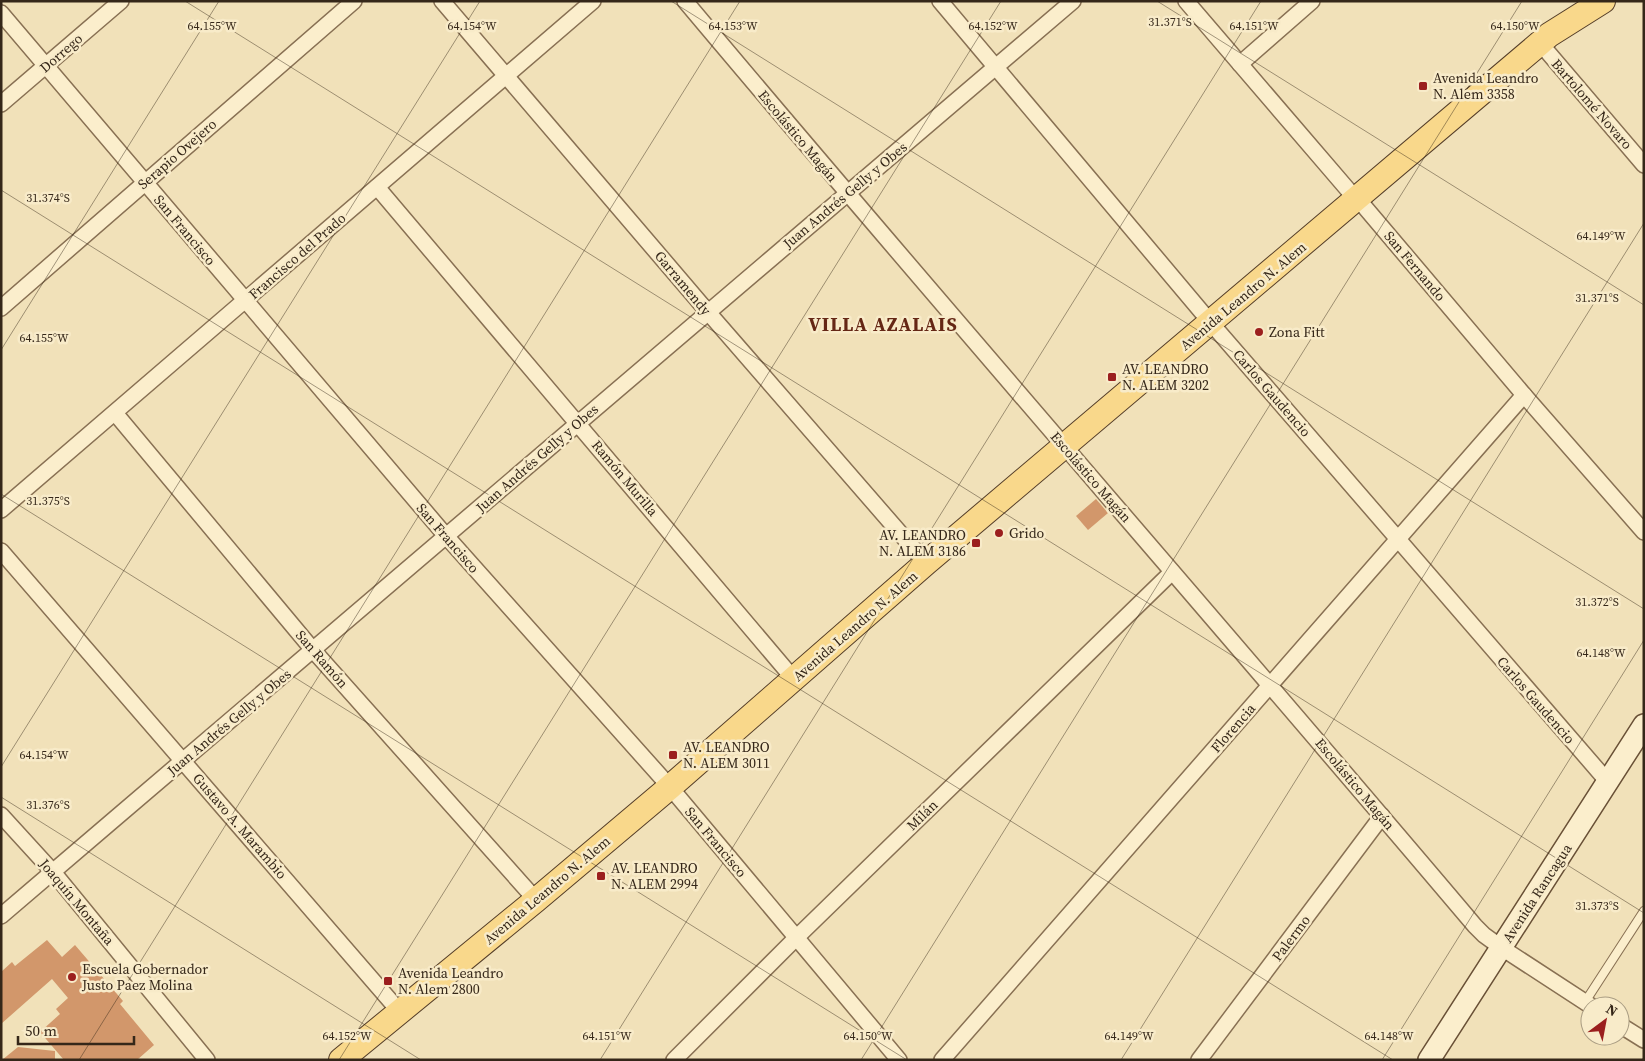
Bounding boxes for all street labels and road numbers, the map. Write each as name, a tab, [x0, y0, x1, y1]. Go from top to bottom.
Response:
street label: Dorrego	[35, 28, 87, 77]
street label: Bartolomé Novaro	[1547, 54, 1637, 154]
street label: Escolástico Magán	[754, 86, 843, 187]
street label: Serapio Ovejero	[133, 114, 221, 194]
street label: Juan Andrés Gelly y Obes	[778, 137, 911, 254]
street label: San Francisco	[149, 190, 221, 270]
street label: Francisco del Prado	[244, 208, 350, 304]
street label: San Fernando	[1380, 227, 1451, 306]
street label: Avenida Leandro N. Alem	[1176, 237, 1311, 355]
street label: Garramendy	[650, 246, 716, 320]
street label: Carlos Gaudencio	[1228, 345, 1316, 441]
street label: Juan Andrés Gelly y Obes	[471, 399, 603, 518]
street label: Escolástico Magán	[1046, 427, 1136, 527]
street label: Ramón Murilla	[587, 436, 663, 521]
street label: San Francisco	[412, 499, 484, 578]
street label: Avenida Leandro N. Alem	[788, 566, 922, 686]
street label: San Ramón	[291, 626, 353, 693]
street label: Carlos Gaudencio	[1492, 652, 1580, 748]
street label: Juan Andrés Gelly y Obes	[162, 664, 295, 781]
street label: Florencia	[1206, 698, 1261, 757]
street label: Escolástico Magán	[1311, 734, 1400, 835]
street label: Gustavo A. Marambio	[188, 769, 292, 884]
street label: Milán	[902, 795, 942, 835]
street label: San Francisco	[680, 802, 752, 882]
street label: Avenida Leandro N. Alem	[480, 831, 615, 949]
street label: Avenida Rancagua	[1498, 839, 1577, 946]
street label: Joaquín Montaña	[34, 854, 120, 950]
street label: Palermo	[1267, 911, 1315, 965]

